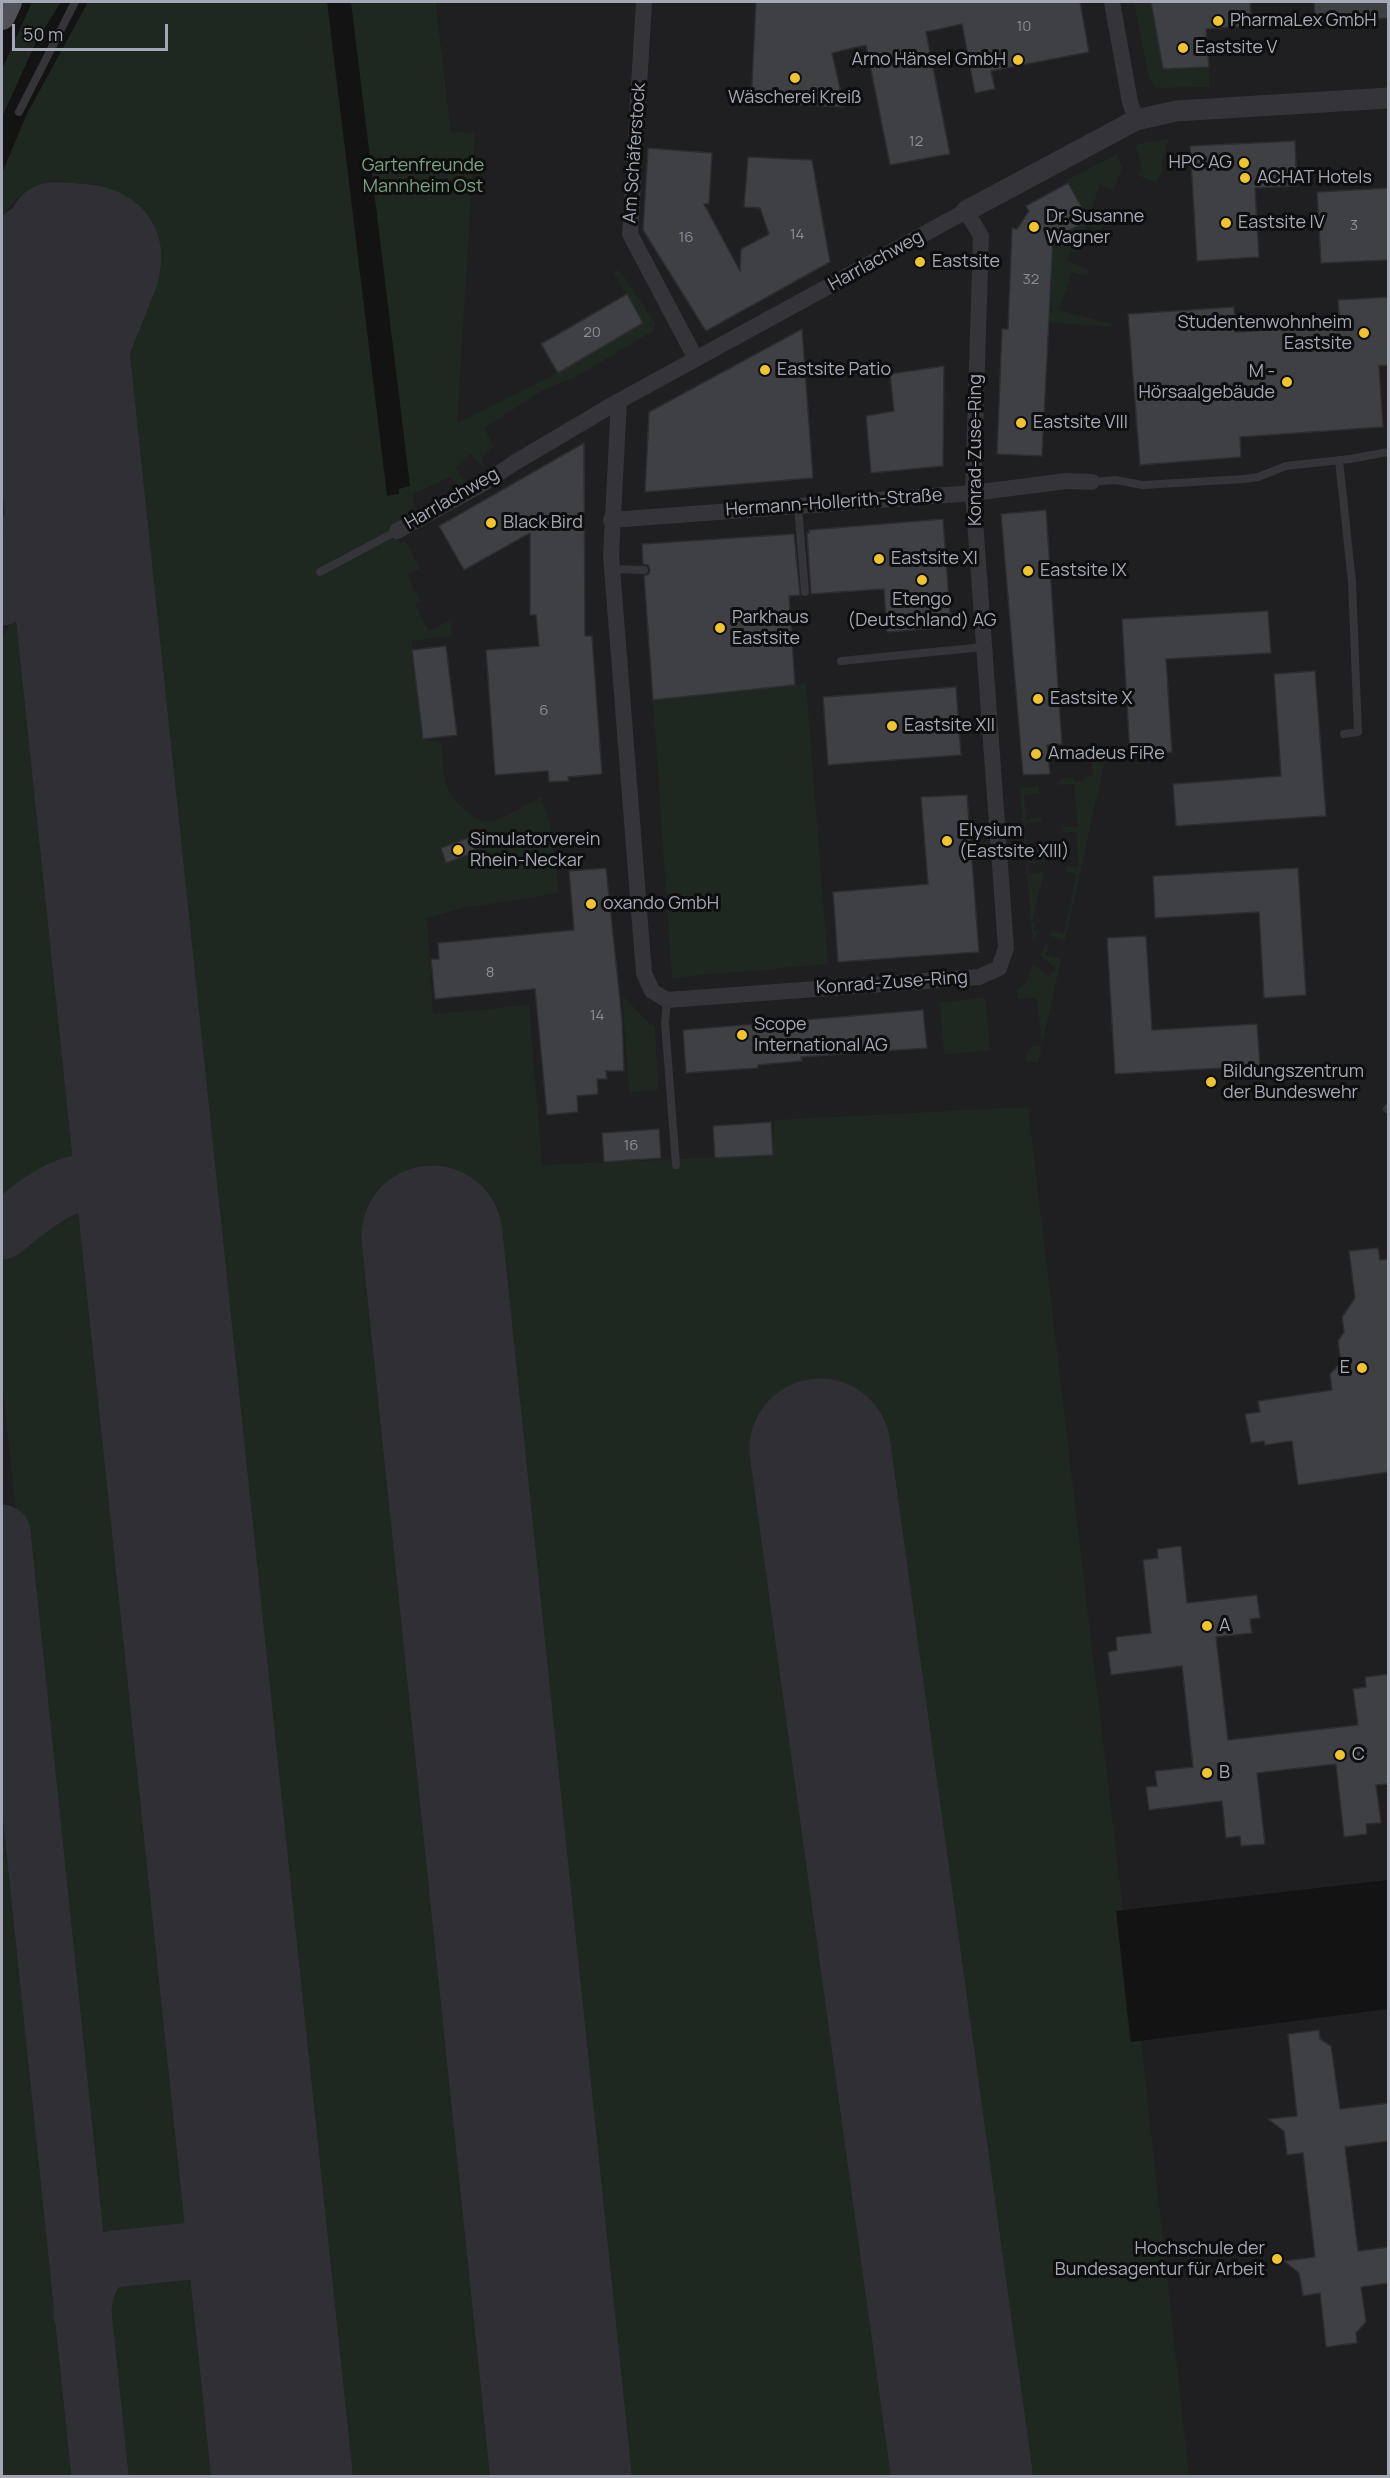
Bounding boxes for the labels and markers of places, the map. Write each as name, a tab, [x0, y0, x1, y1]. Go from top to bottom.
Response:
place label: PharmaLex GmbH	[1230, 10, 1377, 32]
marker: PharmaLex GmbH	[1211, 14, 1225, 28]
place label: Eastsite V	[1195, 37, 1277, 59]
marker: Eastsite V	[1176, 41, 1190, 55]
place label: Arno Hänsel GmbH	[852, 49, 1006, 71]
marker: Arno Hänsel GmbH	[1011, 53, 1025, 67]
marker: Wäscherei Kreiß	[788, 71, 802, 85]
place label: Wäscherei Kreiß	[728, 87, 862, 109]
place label: HPC AG	[1169, 152, 1232, 174]
marker: HPC AG	[1237, 156, 1251, 170]
place label: ACHAT Hotels	[1257, 167, 1372, 189]
marker: ACHAT Hotels	[1238, 171, 1252, 185]
place label: Dr. Susanne Wagner	[1046, 206, 1144, 248]
place label: Eastsite IV	[1238, 212, 1325, 234]
marker: Eastsite IV	[1219, 216, 1233, 230]
marker: Dr. Susanne Wagner	[1027, 220, 1041, 234]
place label: Eastsite	[932, 251, 1000, 273]
marker: Eastsite	[913, 255, 927, 269]
place label: Studentenwohnheim Eastsite	[1177, 312, 1352, 354]
marker: Studentenwohnheim Eastsite	[1357, 326, 1371, 340]
place label: Eastsite Patio	[777, 359, 891, 381]
place label: M - Hörsaalgebäude	[1139, 361, 1275, 404]
marker: Eastsite Patio	[758, 363, 772, 377]
marker: M - Hörsaalgebäude	[1280, 375, 1294, 389]
place label: Eastsite VIII	[1033, 412, 1128, 434]
marker: Eastsite VIII	[1014, 416, 1028, 430]
place label: Black Bird	[503, 512, 583, 534]
marker: Black Bird	[484, 516, 498, 530]
place label: Eastsite XI	[891, 548, 978, 570]
marker: Eastsite XI	[872, 552, 886, 566]
place label: Eastsite IX	[1040, 560, 1127, 582]
marker: Eastsite IX	[1021, 564, 1035, 578]
marker: Etengo (Deutschland) AG	[915, 573, 929, 587]
place label: Etengo (Deutschland) AG	[848, 589, 996, 632]
place label: Parkhaus Eastsite	[732, 607, 809, 650]
marker: Parkhaus Eastsite	[713, 621, 727, 635]
place label: Eastsite X	[1050, 688, 1132, 710]
marker: Eastsite X	[1031, 692, 1045, 706]
place label: Eastsite XII	[904, 715, 995, 737]
marker: Eastsite XII	[885, 719, 899, 733]
place label: Amadeus FiRe	[1048, 743, 1165, 765]
marker: Amadeus FiRe	[1029, 747, 1043, 761]
place label: Elysium (Eastsite XIII)	[959, 820, 1069, 862]
place label: Simulatorverein Rhein-Neckar	[470, 829, 600, 872]
marker: Elysium (Eastsite XIII)	[940, 834, 954, 848]
marker: Simulatorverein Rhein-Neckar	[451, 843, 465, 857]
place label: oxando GmbH	[603, 893, 719, 915]
marker: oxando GmbH	[584, 897, 598, 911]
place label: Scope International AG	[754, 1014, 888, 1056]
marker: Scope International AG	[735, 1028, 749, 1042]
place label: Bildungszentrum der Bundeswehr	[1223, 1061, 1364, 1104]
marker: Bildungszentrum der Bundeswehr	[1204, 1075, 1218, 1089]
place label: E	[1340, 1357, 1350, 1379]
marker: E	[1355, 1361, 1369, 1375]
place label: A	[1219, 1615, 1230, 1637]
marker: A	[1200, 1619, 1214, 1633]
place label: C	[1352, 1744, 1365, 1766]
marker: C	[1333, 1748, 1347, 1762]
place label: B	[1219, 1762, 1230, 1784]
marker: B	[1200, 1766, 1214, 1780]
place label: Hochschule der Bundesagentur für Arbeit	[1055, 2238, 1265, 2280]
marker: Hochschule der Bundesagentur für Arbeit	[1270, 2252, 1284, 2266]

